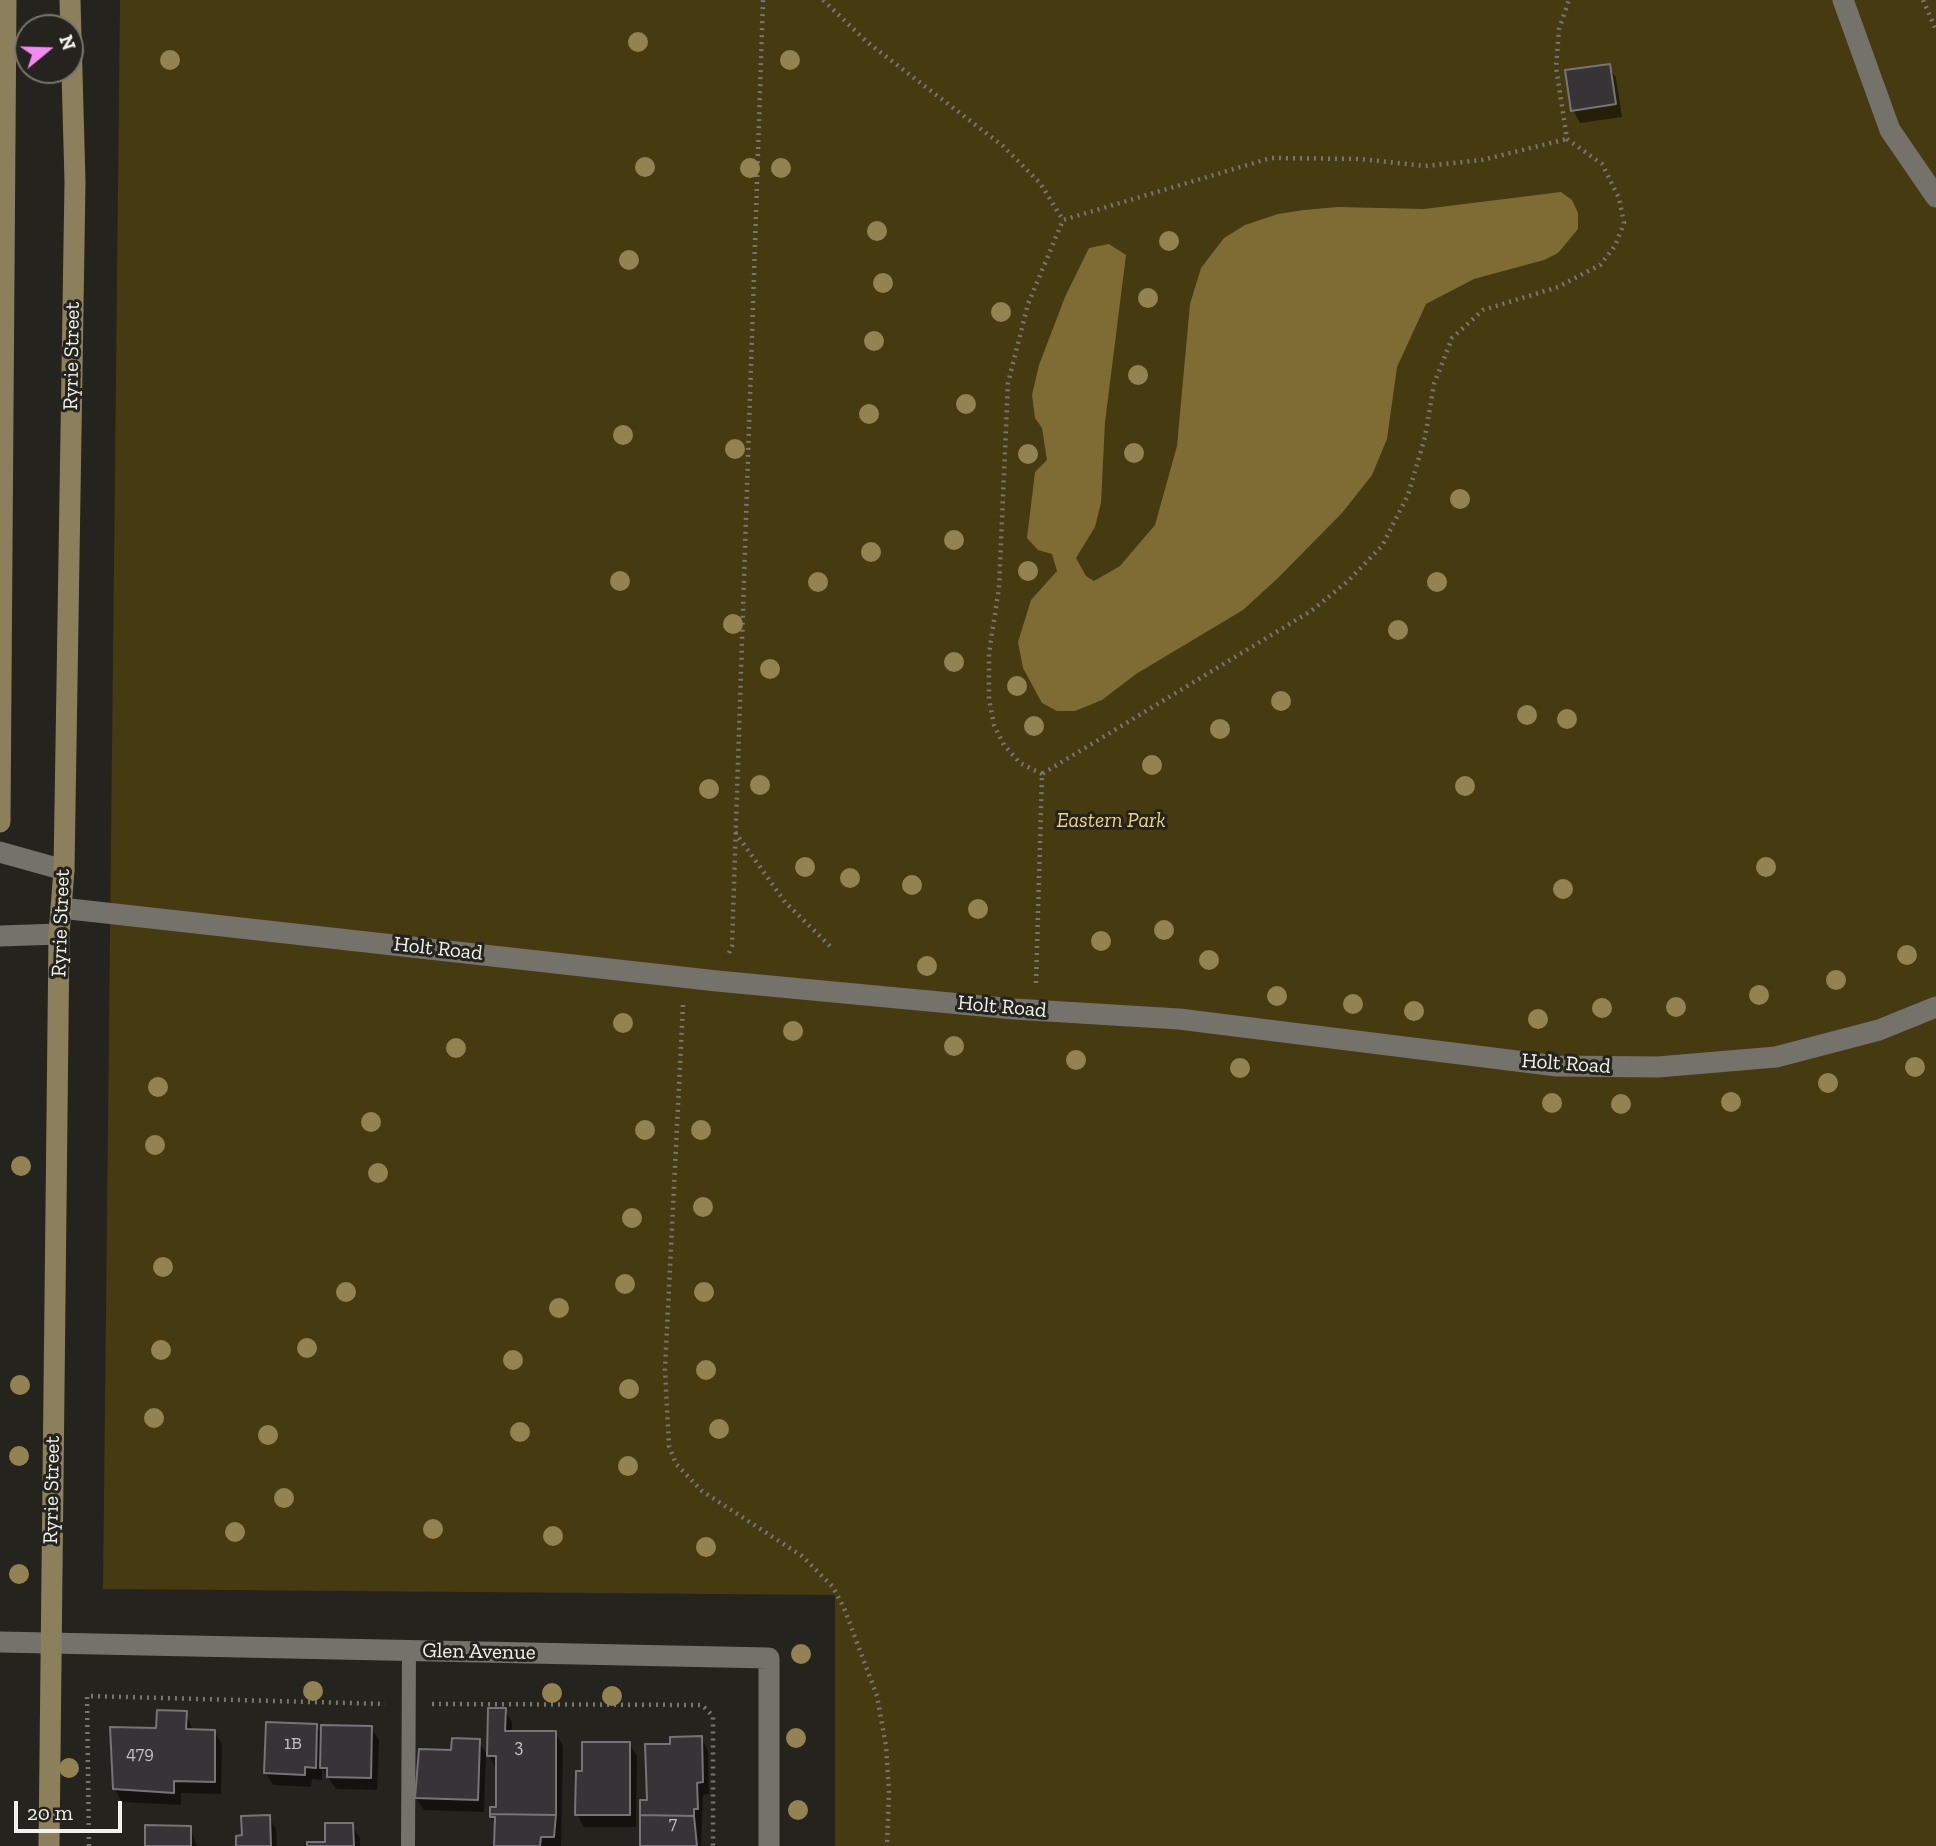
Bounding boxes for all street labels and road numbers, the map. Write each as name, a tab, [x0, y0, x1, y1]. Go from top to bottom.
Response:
street label: Ryrie Street	[58, 302, 86, 410]
street label: Ryrie Street	[47, 869, 75, 977]
street label: Holt Road	[392, 932, 484, 966]
street label: Holt Road	[956, 991, 1048, 1023]
street label: Holt Road	[1521, 1048, 1611, 1080]
street label: Ryrie Street	[38, 1436, 66, 1544]
street label: Glen Avenue	[422, 1638, 536, 1666]

